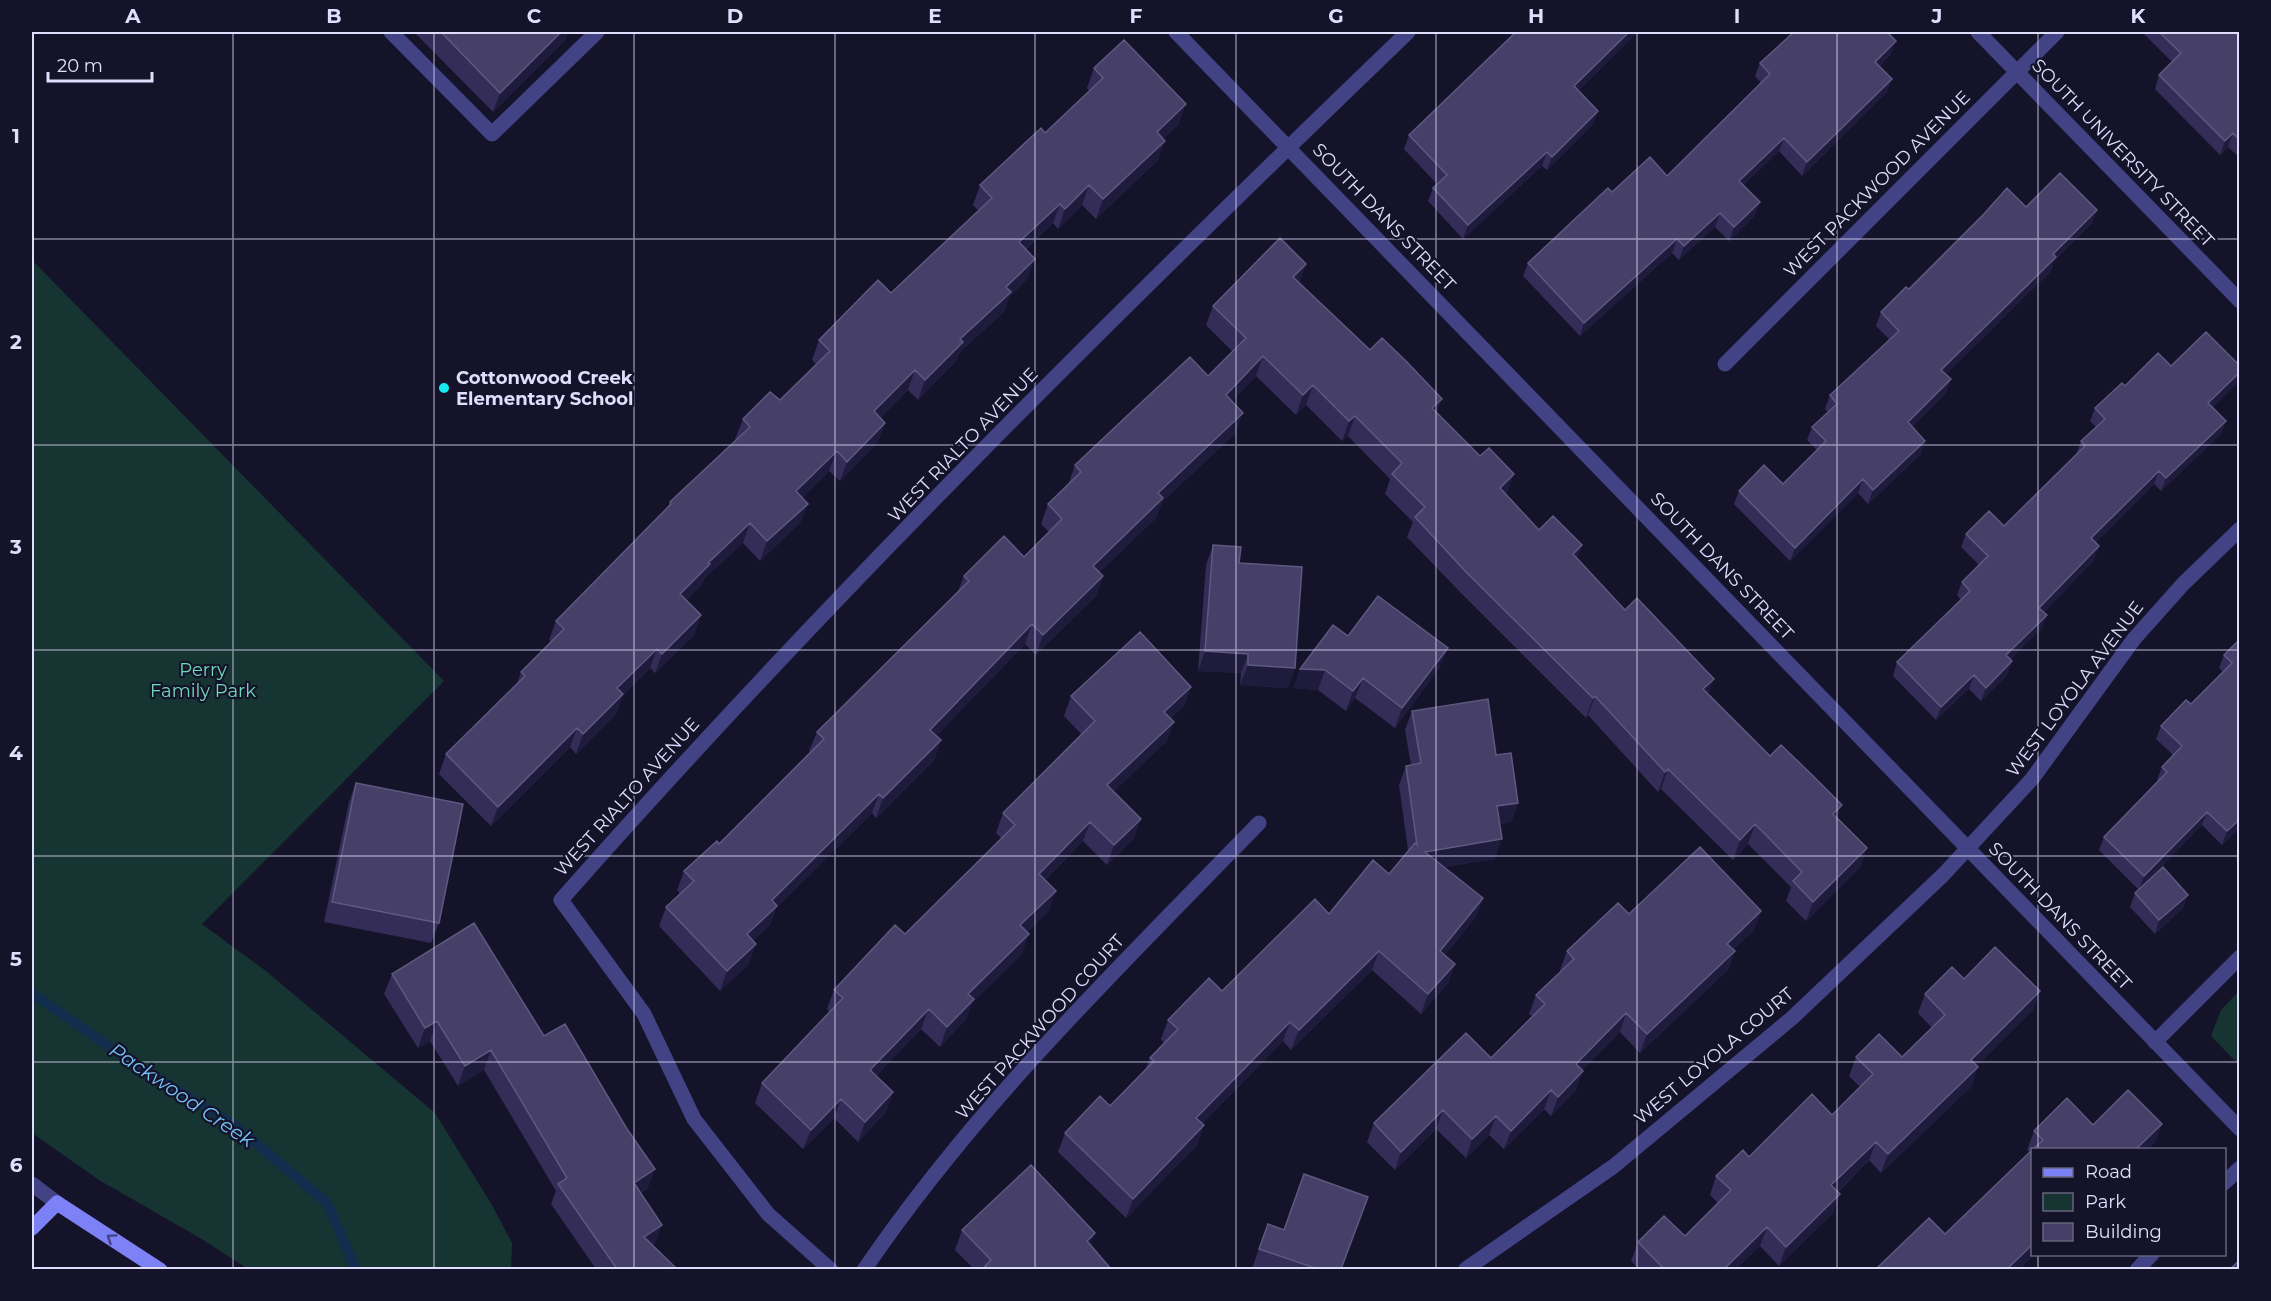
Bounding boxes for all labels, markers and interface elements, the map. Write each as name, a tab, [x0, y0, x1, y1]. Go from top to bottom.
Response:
text: A	[124, 4, 141, 28]
text: B	[326, 4, 342, 28]
text: C	[527, 4, 542, 28]
text: D	[727, 4, 743, 28]
text: E	[928, 4, 942, 28]
text: F	[1130, 4, 1143, 28]
text: G	[1328, 4, 1344, 28]
text: H	[1528, 4, 1544, 28]
text: I	[1734, 4, 1740, 28]
text: J	[1931, 4, 1942, 28]
text: K	[2131, 4, 2147, 28]
scale bar	[48, 45, 152, 83]
street label: SOUTH UNIVERSITY STREET	[2027, 54, 2219, 252]
text: 20 m	[57, 55, 103, 77]
street label: WEST PACKWOOD AVENUE	[1779, 86, 1975, 282]
text: 1	[12, 124, 20, 148]
street label: SOUTH DANS STREET	[1308, 139, 1461, 296]
text: 2	[10, 330, 22, 354]
street label: WEST RIALTO AVENUE	[884, 363, 1042, 527]
place label: Cottonwood Creek Elementary School	[456, 367, 633, 410]
marker: Cottonwood Creek Elementary School	[437, 381, 451, 395]
street label: SOUTH DANS STREET	[1646, 488, 1799, 645]
text: 3	[9, 535, 22, 559]
street label: WEST LOYOLA AVENUE	[2002, 597, 2148, 781]
park label: Perry Family Park	[150, 659, 256, 702]
street label: WEST RIALTO AVENUE	[550, 713, 704, 881]
text: 4	[9, 741, 23, 765]
street label: SOUTH DANS STREET	[1984, 838, 2137, 995]
street label: WEST PACKWOOD COURT	[951, 929, 1129, 1124]
text: 5	[10, 947, 22, 971]
street label: WEST LOYOLA COURT	[1630, 982, 1799, 1129]
water label: Packwood Creek	[105, 1038, 260, 1153]
legend	[2031, 1148, 2226, 1256]
text: 6	[10, 1153, 23, 1177]
text: Road	[2085, 1161, 2132, 1183]
text: Park	[2085, 1191, 2126, 1213]
text: Building	[2085, 1221, 2162, 1243]
one-way arrow	[106, 1234, 117, 1245]

